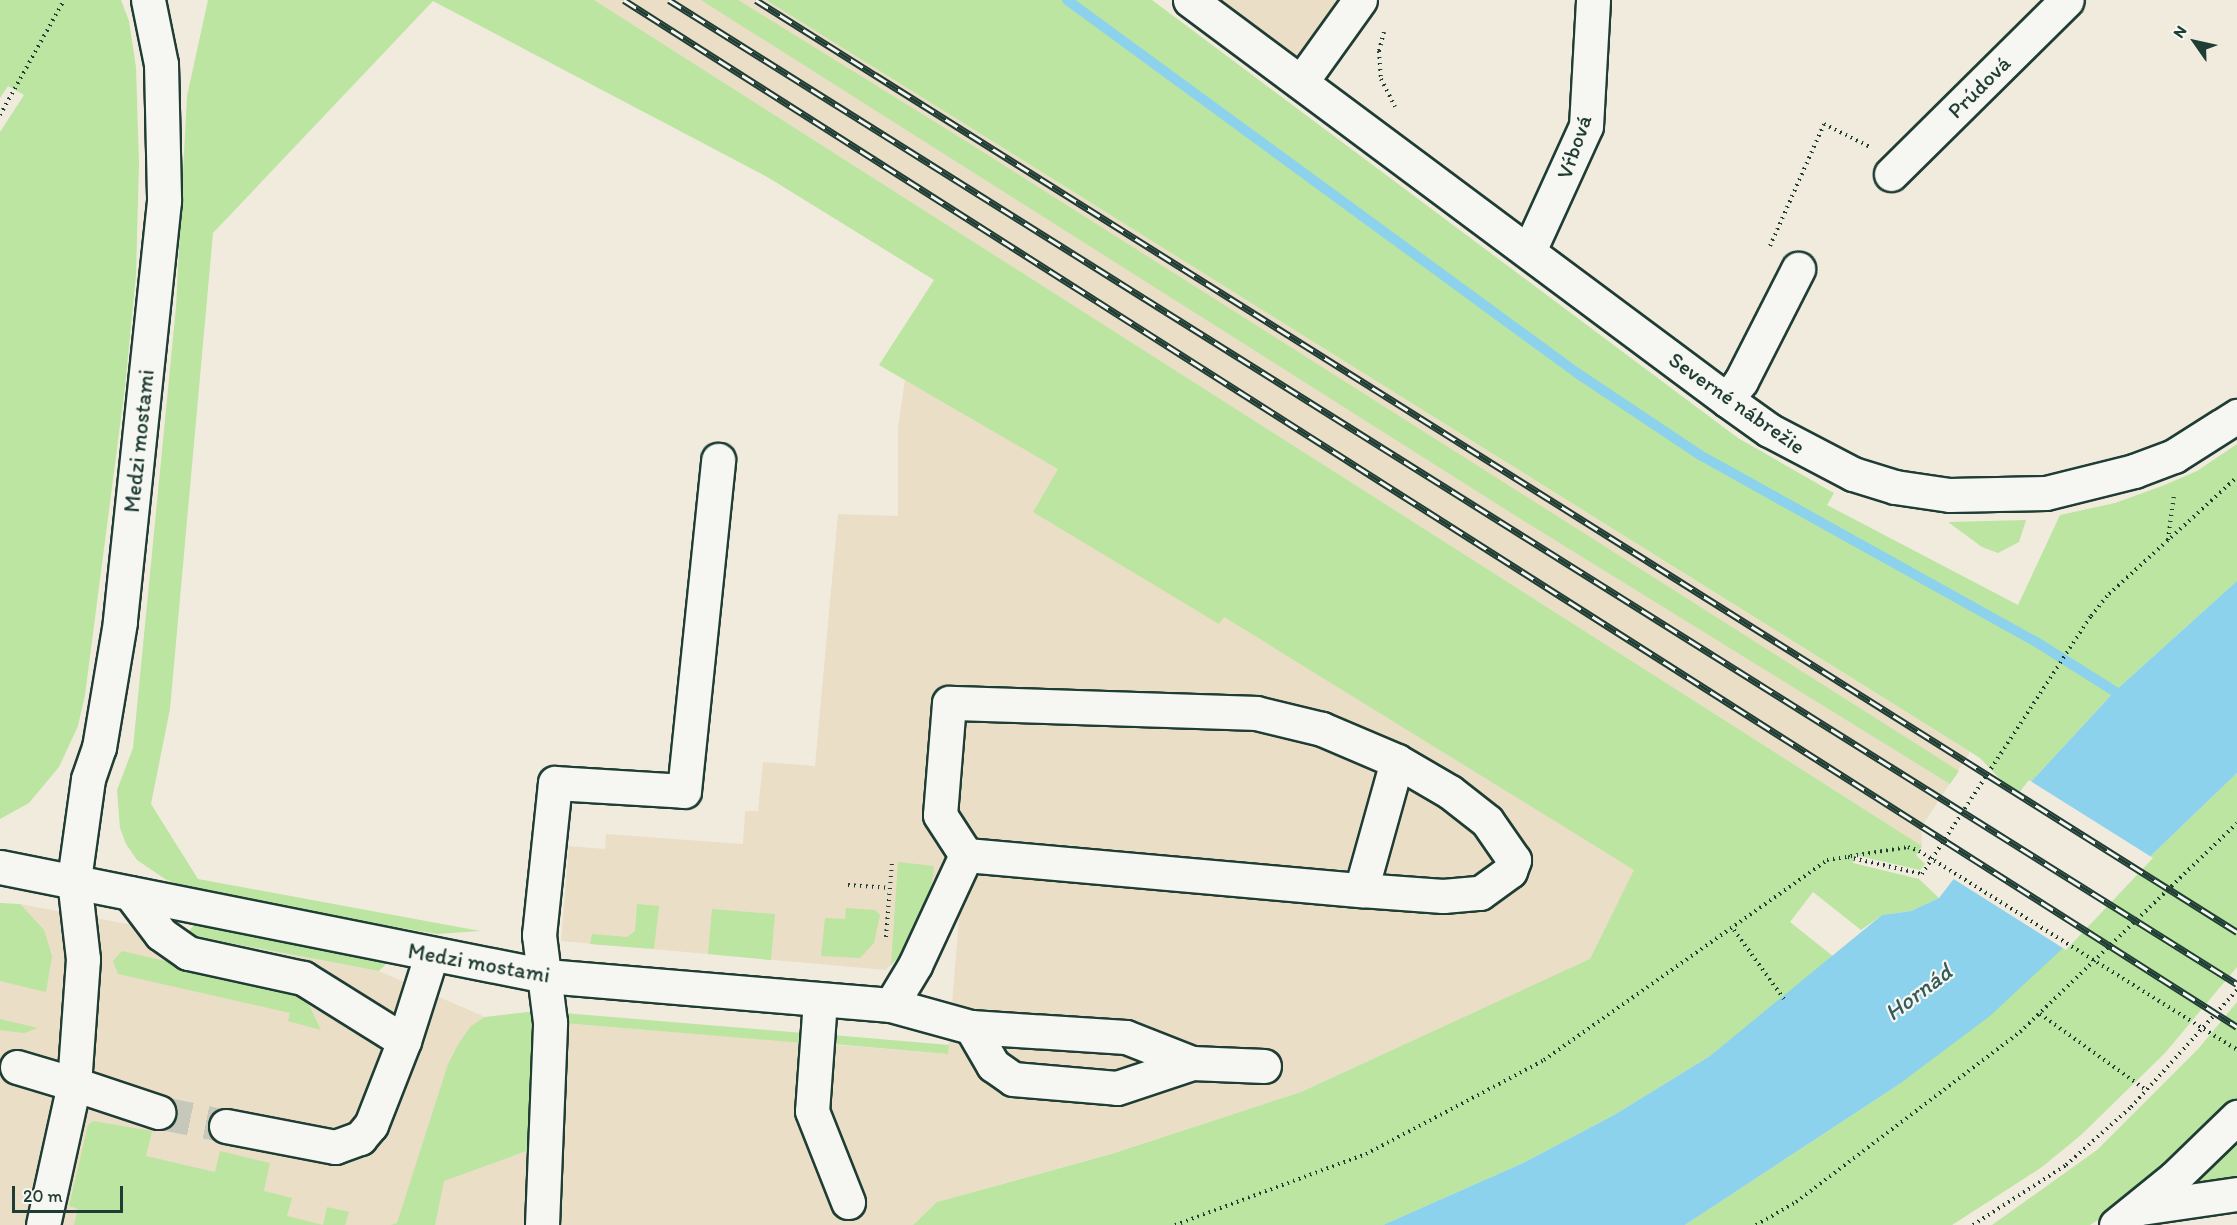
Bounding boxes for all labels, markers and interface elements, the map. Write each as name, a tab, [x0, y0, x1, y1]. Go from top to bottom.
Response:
north arrow	[2165, 12, 2225, 72]
text: N	[2169, 22, 2191, 41]
street label: Prúdová	[1942, 50, 2016, 124]
street label: Vŕbová	[1551, 111, 1597, 183]
street label: Severné nábrežie	[1664, 346, 1810, 460]
street label: Medzi mostami	[118, 368, 160, 514]
street label: Medzi mostami	[406, 938, 552, 988]
water label: Hornád	[1879, 957, 1957, 1027]
scale bar	[15, 1174, 126, 1212]
text: 20 m	[23, 1185, 63, 1207]

